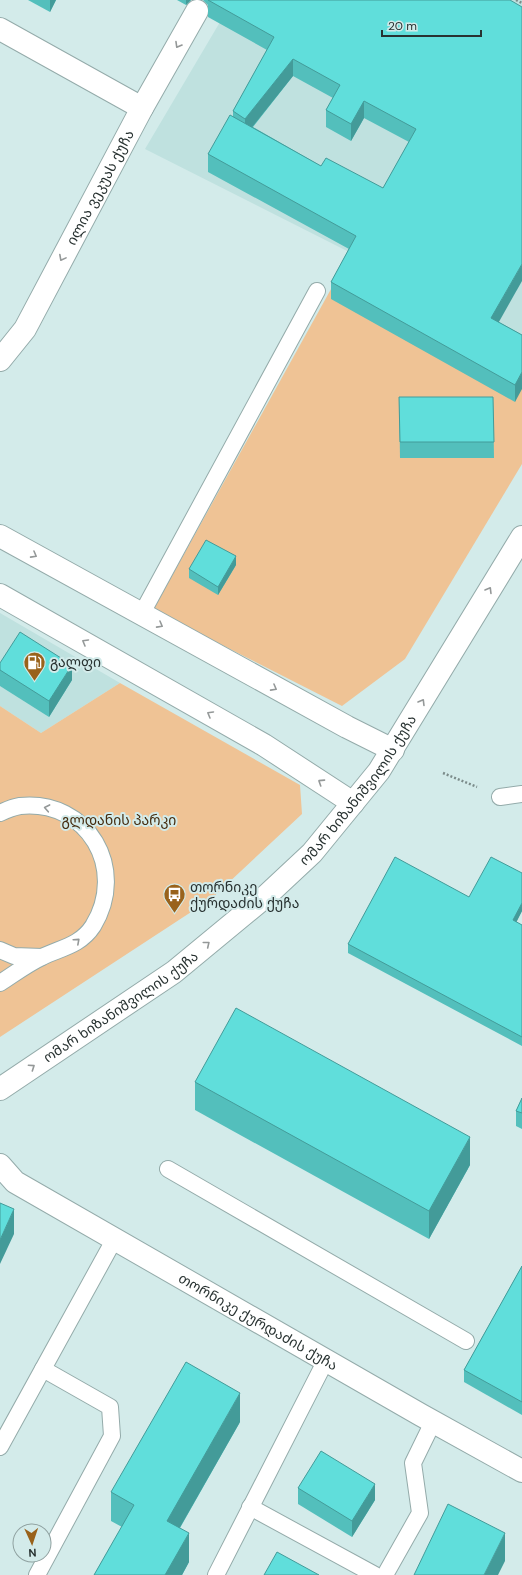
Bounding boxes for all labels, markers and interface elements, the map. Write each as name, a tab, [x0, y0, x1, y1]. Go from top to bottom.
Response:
scale bar	[382, 12, 481, 38]
text: 20 m	[388, 18, 417, 34]
one-way arrow	[175, 41, 183, 48]
street label: ილია ვეკუას ქუჩა	[62, 127, 138, 248]
one-way arrow	[60, 254, 67, 261]
one-way arrow	[30, 551, 37, 558]
one-way arrow	[485, 587, 492, 594]
one-way arrow	[156, 621, 163, 628]
one-way arrow	[82, 639, 89, 646]
fuel station icon: გალფი	[22, 649, 48, 682]
place label: გალფი	[50, 653, 101, 671]
one-way arrow	[270, 683, 277, 690]
one-way arrow	[418, 699, 425, 706]
one-way arrow	[207, 711, 214, 718]
street label: ომარ ხიზანიშვილის ქუჩა	[296, 712, 420, 869]
one-way arrow	[318, 779, 325, 787]
one-way arrow	[44, 804, 50, 813]
park label: გლდანის პარკი	[62, 811, 176, 829]
place label: თორნიკე ქურდაძის ქუჩა	[190, 878, 299, 912]
bus stop icon: თორნიკე ქურდაძის ქუჩა	[161, 882, 187, 915]
one-way arrow	[72, 938, 80, 946]
one-way arrow	[203, 942, 210, 949]
street label: ომარ ხიზანიშვილის ქუჩა	[40, 947, 202, 1066]
one-way arrow	[28, 1065, 35, 1072]
street label: თორნიკე ქურდაძის ქუჩა	[175, 1269, 341, 1374]
north arrow	[12, 1523, 52, 1563]
text: N	[28, 1546, 37, 1560]

